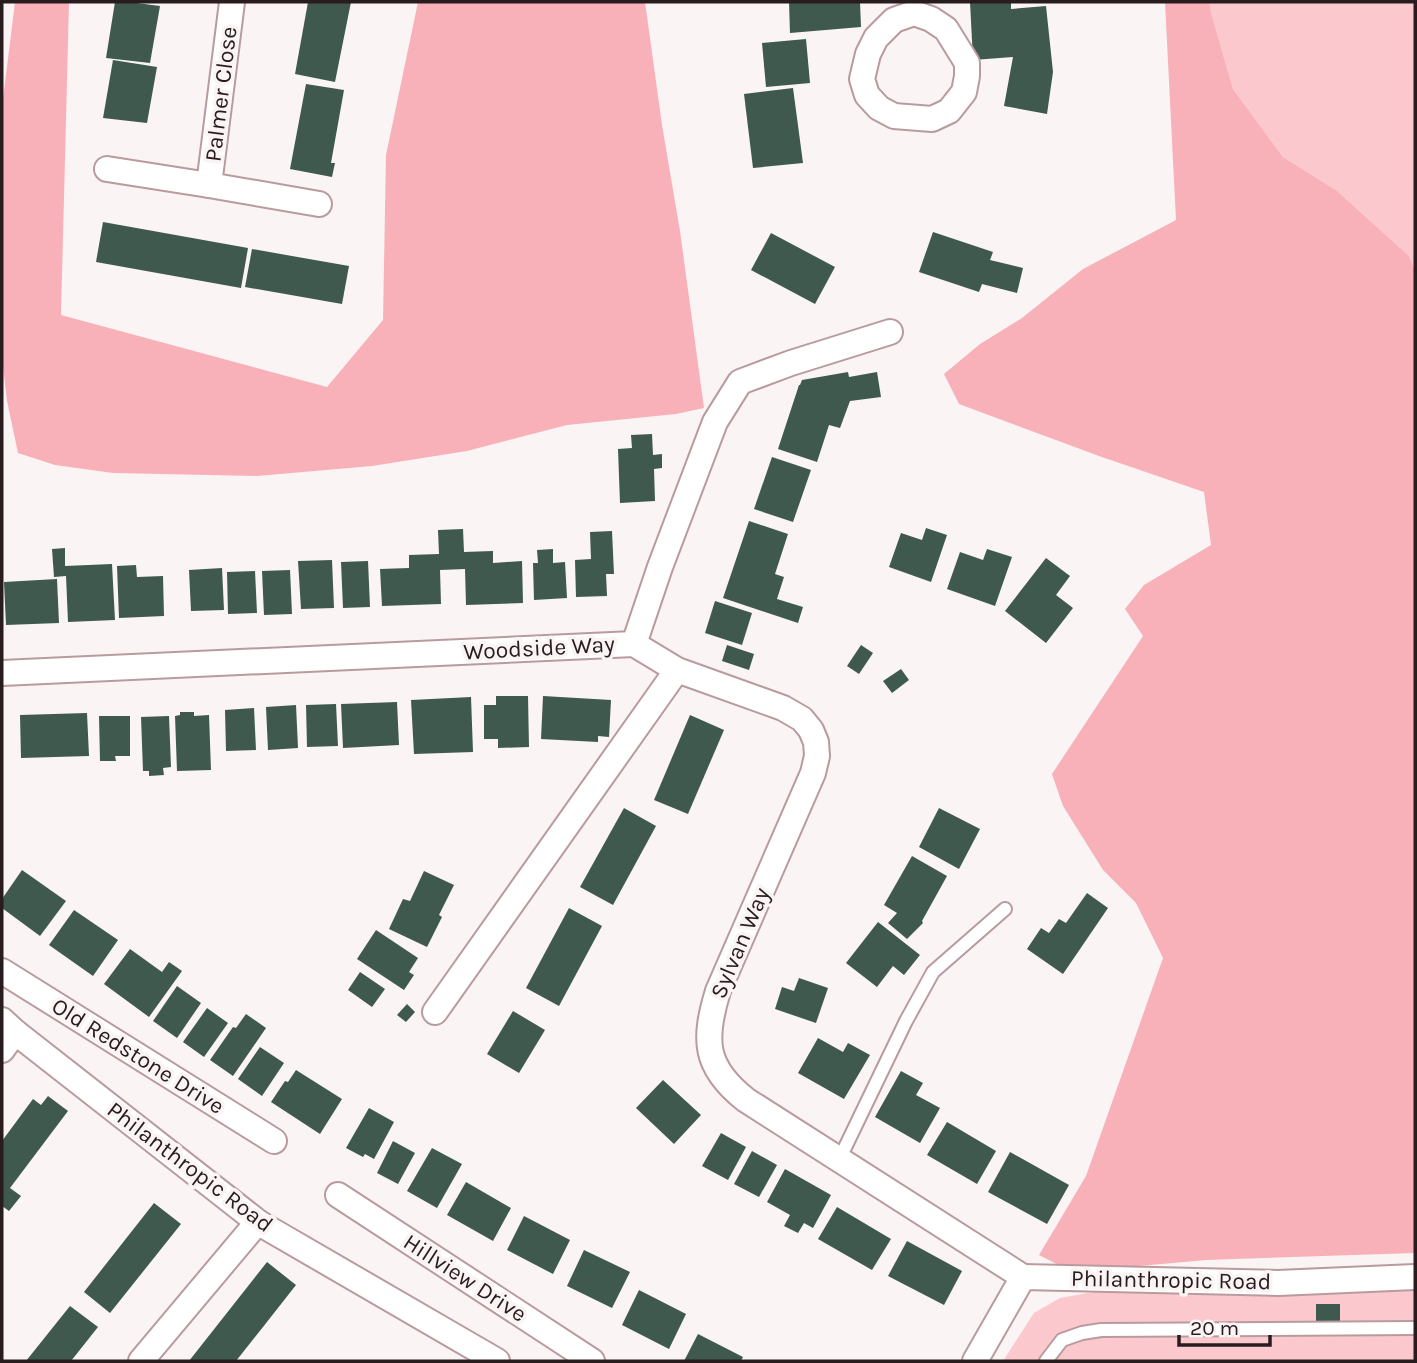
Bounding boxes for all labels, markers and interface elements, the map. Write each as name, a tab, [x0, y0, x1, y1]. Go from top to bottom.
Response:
street label: Palmer Close	[199, 25, 243, 163]
street label: Woodside Way	[463, 631, 616, 665]
street label: Sylvan Way	[705, 883, 776, 1002]
street label: Old Redstone Drive	[47, 992, 229, 1120]
street label: Philanthropic Road	[102, 1096, 278, 1238]
street label: Hillview Drive	[398, 1228, 532, 1328]
street label: Philanthropic Road	[1071, 1265, 1271, 1295]
scale bar	[1179, 1304, 1270, 1348]
text: 20 m	[1190, 1316, 1239, 1340]

